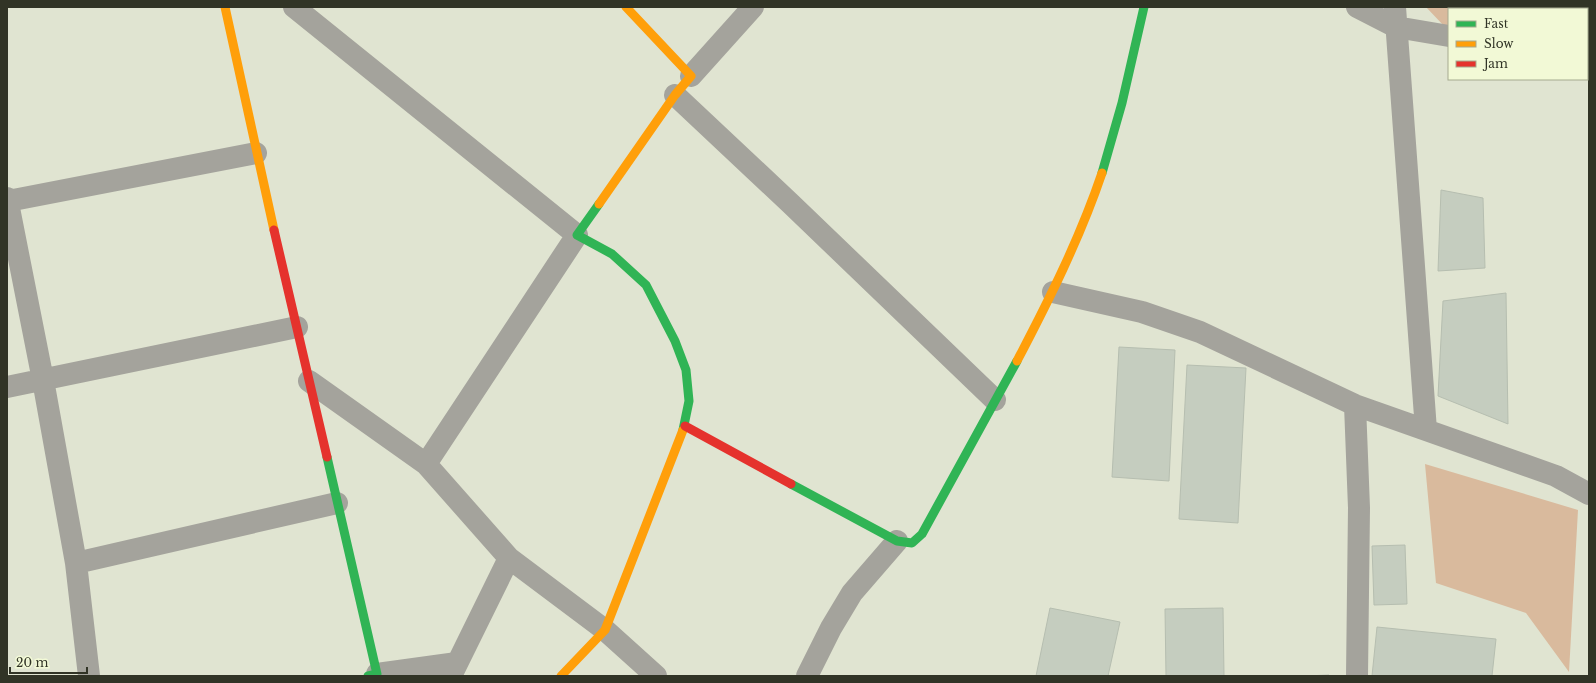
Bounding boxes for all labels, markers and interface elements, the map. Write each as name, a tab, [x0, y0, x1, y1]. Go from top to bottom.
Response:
legend	[1448, 8, 1588, 80]
text: Fast	[1484, 16, 1509, 31]
text: Slow	[1484, 36, 1514, 51]
text: Jam	[1482, 56, 1508, 71]
scale bar	[10, 649, 87, 675]
text: 20 m	[16, 655, 48, 670]

